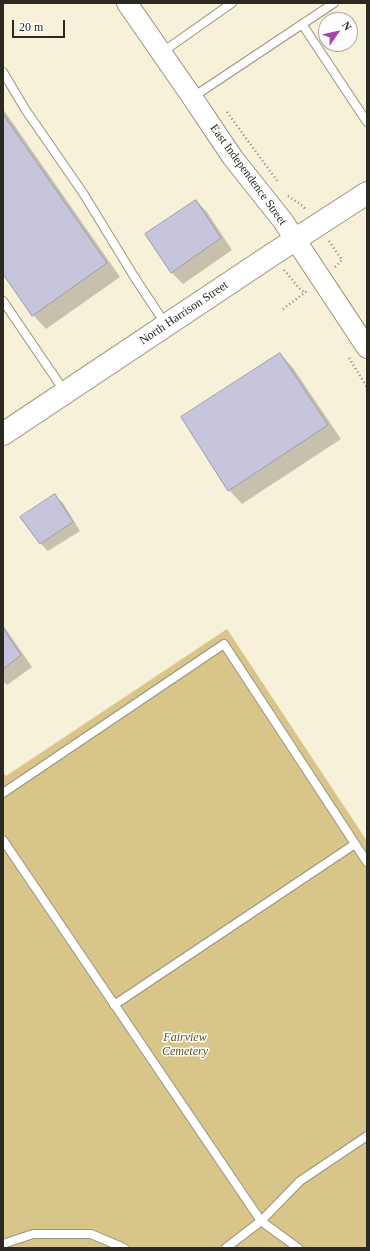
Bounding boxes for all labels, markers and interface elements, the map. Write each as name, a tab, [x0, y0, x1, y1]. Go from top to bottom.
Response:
scale bar	[14, 12, 67, 38]
north arrow	[318, 12, 358, 52]
text: N	[340, 19, 354, 32]
text: 20 m	[19, 20, 43, 34]
street label: East Independence Street	[207, 122, 289, 228]
street label: North Harrison Street	[137, 278, 231, 348]
park label: Fairview Cemetery	[162, 1031, 208, 1059]

